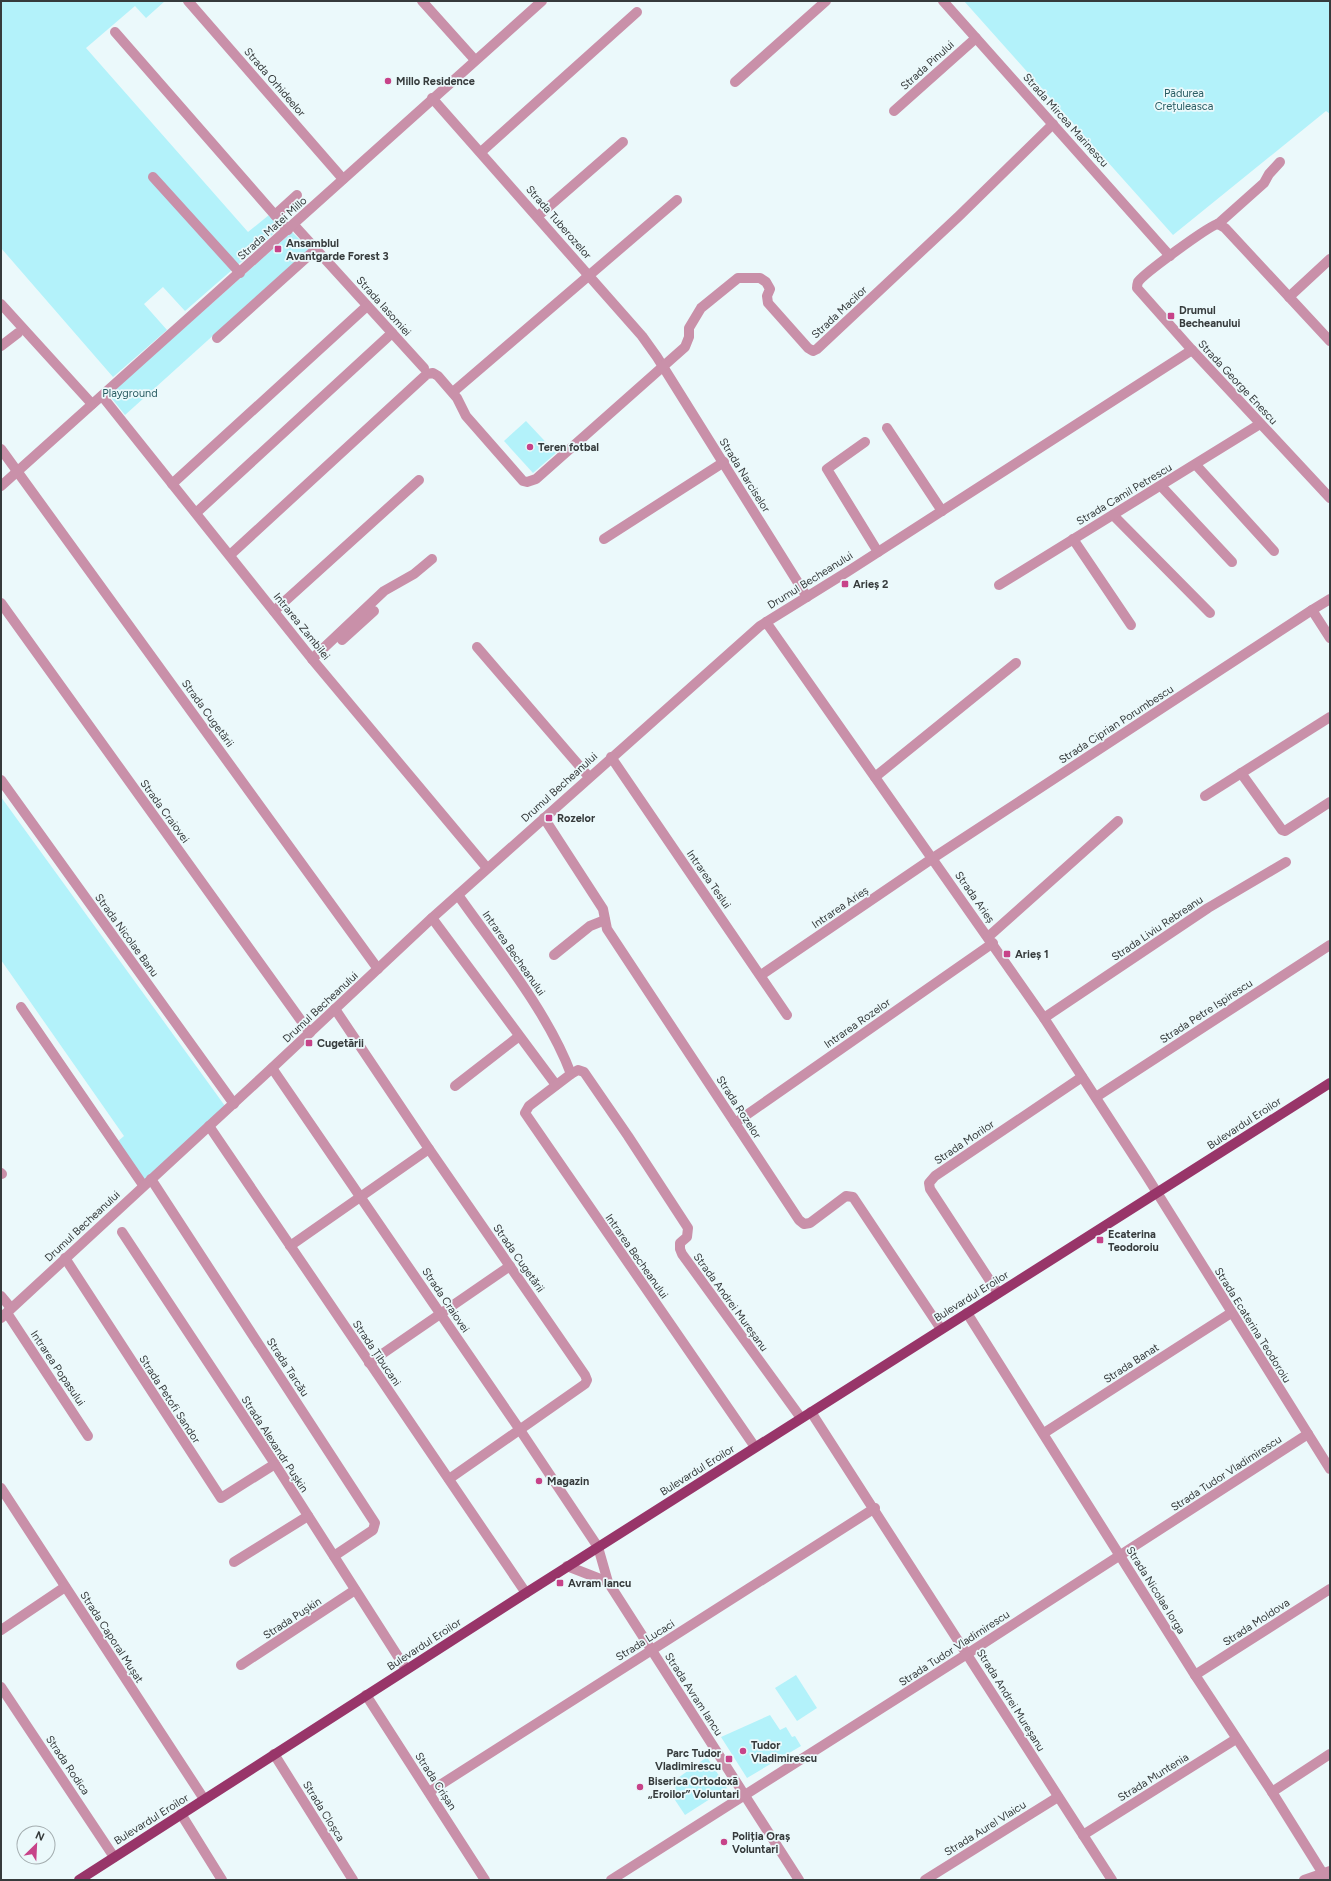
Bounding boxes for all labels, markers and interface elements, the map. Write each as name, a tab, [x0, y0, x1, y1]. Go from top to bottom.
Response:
street label: Strada Pinului	[898, 38, 957, 93]
street label: Strada Orhideelor	[241, 45, 308, 120]
street label: Strada Mircea Marinescu	[1020, 71, 1111, 170]
place label: Millo Residence	[396, 75, 475, 88]
marker: Millo Residence	[383, 76, 393, 86]
park label: Pădurea Crețuleasca	[1155, 87, 1213, 113]
street label: Strada Tuberozelor	[523, 183, 594, 262]
street label: Strada Matei Millo	[235, 194, 310, 263]
place label: Ansamblul Avantgarde Forest 3	[286, 237, 389, 263]
marker: Ansamblul Avantgarde Forest 3	[273, 244, 283, 254]
street label: Strada Iasomiei	[354, 274, 414, 339]
street label: Strada Macilor	[809, 283, 870, 341]
place label: Drumul Becheanului	[1179, 304, 1241, 330]
marker: Drumul Becheanului	[1166, 311, 1176, 321]
street label: Strada George Enescu	[1195, 337, 1280, 427]
park label: Playground	[102, 387, 158, 400]
street label: Strada Narciselor	[717, 436, 773, 515]
place label: Teren fotbal	[538, 441, 599, 454]
marker: Teren fotbal	[525, 442, 535, 452]
street label: Strada Camil Petrescu	[1074, 461, 1174, 528]
street label: Drumul Becheanului	[765, 549, 855, 612]
place label: Arieș 2	[853, 578, 888, 591]
marker: Arieș 2	[840, 579, 850, 589]
street label: Intrarea Zambilei	[271, 590, 333, 663]
street label: Strada Cugetării	[179, 677, 236, 750]
street label: Strada Ciprian Porumbescu	[1056, 682, 1176, 766]
street label: Drumul Becheanului	[519, 750, 600, 825]
street label: Strada Craiovei	[137, 777, 192, 846]
place label: Rozelor	[557, 812, 596, 825]
marker: Rozelor	[544, 813, 554, 823]
street label: Intrarea Teslui	[684, 848, 734, 911]
street label: Strada Arieș	[952, 869, 997, 926]
street label: Intrarea Arieș	[809, 884, 871, 931]
street label: Strada Nicolae Banu	[92, 891, 161, 979]
street label: Strada Liviu Rebreanu	[1109, 893, 1205, 964]
street label: Intrarea Becheanului	[479, 908, 548, 998]
place label: Arieș 1	[1015, 948, 1049, 961]
marker: Arieș 1	[1002, 949, 1012, 959]
street label: Drumul Becheanului	[280, 969, 361, 1046]
street label: Strada Petre Ispirescu	[1157, 977, 1255, 1046]
street label: Intrarea Rozelor	[822, 996, 893, 1051]
place label: Cugetării	[317, 1037, 364, 1050]
marker: Cugetării	[304, 1038, 314, 1048]
street label: Strada Rozelor	[713, 1073, 764, 1141]
street label: Bulevardul Eroilor	[1205, 1095, 1284, 1152]
street label: Strada Morilor	[932, 1117, 997, 1167]
street label: Drumul Becheanului	[42, 1188, 123, 1265]
street label: Intrarea Becheanului	[602, 1211, 671, 1301]
street label: Strada Cugetării	[490, 1222, 547, 1295]
place label: Ecaterina Teodoroiu	[1108, 1228, 1159, 1254]
marker: Ecaterina Teodoroiu	[1095, 1235, 1105, 1245]
street label: Strada Andrei Mureșanu	[691, 1251, 771, 1354]
street label: Strada Craiovei	[419, 1265, 472, 1335]
street label: Strada Ecaterina Teodoroiu	[1212, 1265, 1293, 1385]
street label: Bulevardul Eroilor	[932, 1268, 1011, 1325]
street label: Strada Țibucani	[350, 1318, 403, 1389]
street label: Intrarea Popasului	[28, 1328, 88, 1408]
street label: Strada Tarcău	[264, 1335, 311, 1399]
street label: Strada Banat	[1101, 1341, 1161, 1386]
street label: Strada Petofi Sandor	[136, 1353, 203, 1446]
street label: Strada Alexandr Pușkin	[239, 1394, 311, 1495]
street label: Strada Tudor Vladimirescu	[1168, 1433, 1284, 1514]
street label: Bulevardul Eroilor	[658, 1442, 737, 1499]
place label: Magazin	[547, 1475, 589, 1488]
marker: Magazin	[534, 1476, 544, 1486]
street label: Strada Nicolae Iorga	[1123, 1544, 1188, 1636]
place label: Avram Iancu	[568, 1577, 631, 1590]
marker: Avram Iancu	[555, 1578, 565, 1588]
street label: Strada Caporal Mușat	[77, 1589, 146, 1685]
street label: Strada Pușkin	[261, 1595, 324, 1642]
street label: Strada Moldova	[1220, 1596, 1292, 1649]
street label: Strada Tudor Vladimirescu	[896, 1608, 1012, 1689]
street label: Bulevardul Eroilor	[385, 1616, 464, 1673]
street label: Strada Lucaci	[613, 1617, 677, 1664]
street label: Strada Andrei Mureșanu	[974, 1647, 1047, 1754]
street label: Strada Avram Iancu	[662, 1650, 725, 1738]
street label: Strada Rodica	[43, 1733, 92, 1797]
place label: Tudor Vladimirescu	[751, 1739, 817, 1765]
marker: Tudor Vladimirescu	[738, 1746, 748, 1756]
place label: Parc Tudor Vladimirescu	[655, 1747, 722, 1773]
street label: Strada Crișan	[412, 1750, 459, 1813]
street label: Strada Muntenia	[1115, 1750, 1191, 1804]
marker: Parc Tudor Vladimirescu	[724, 1754, 734, 1764]
place label: Biserica Ortodoxă „Eroilor” Voluntari	[648, 1775, 739, 1801]
street label: Strada Cloșca	[300, 1779, 347, 1844]
marker: Biserica Ortodoxă „Eroilor” Voluntari	[635, 1782, 645, 1792]
street label: Bulevardul Eroilor	[112, 1791, 191, 1848]
street label: Strada Aurel Vlaicu	[942, 1798, 1028, 1859]
north arrow	[16, 1825, 56, 1865]
text: N	[33, 1829, 46, 1844]
place label: Poliția Oraș Voluntari	[732, 1830, 790, 1856]
marker: Poliția Oraș Voluntari	[719, 1837, 729, 1847]

